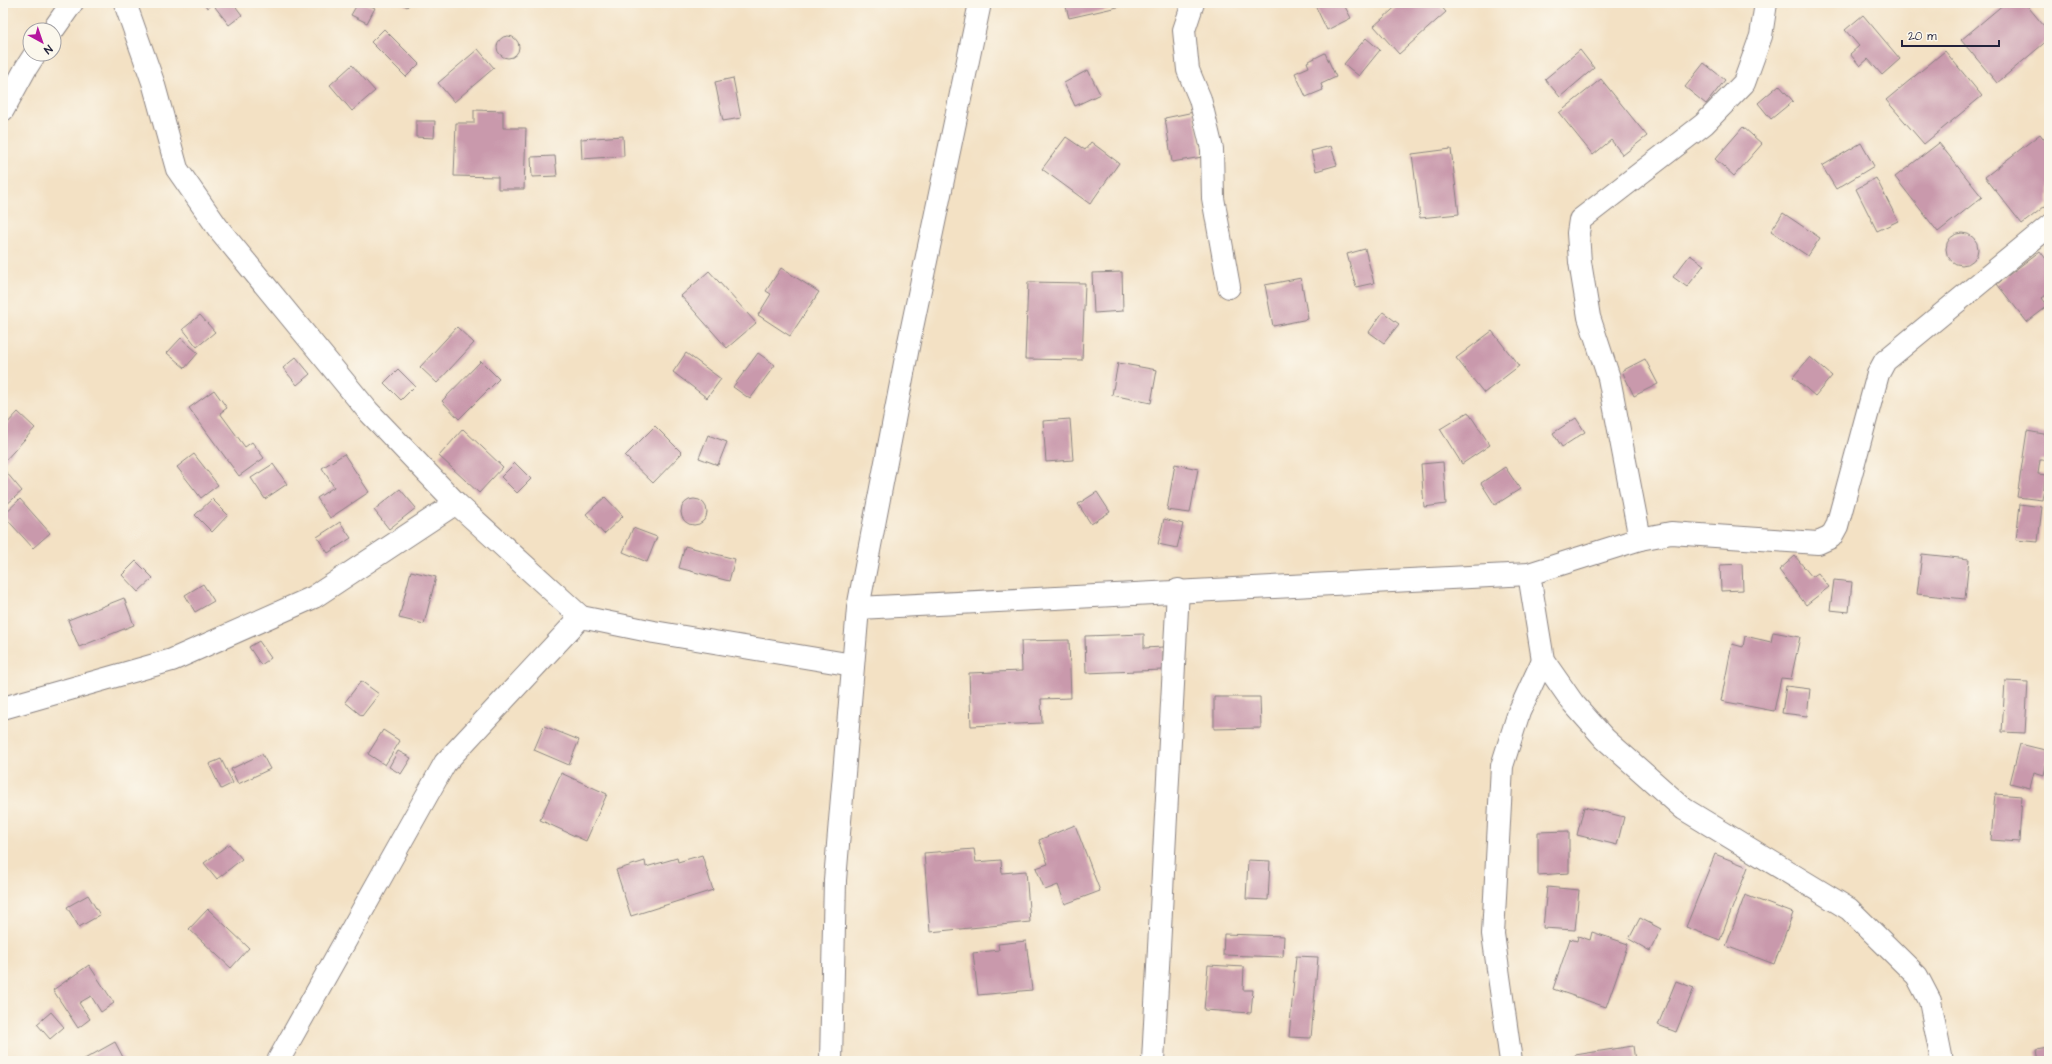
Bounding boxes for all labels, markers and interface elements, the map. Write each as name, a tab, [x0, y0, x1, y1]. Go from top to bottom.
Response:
north arrow	[22, 22, 62, 62]
scale bar	[1902, 22, 1999, 48]
text: 20 m	[1908, 28, 1937, 45]
text: N	[41, 41, 56, 57]

